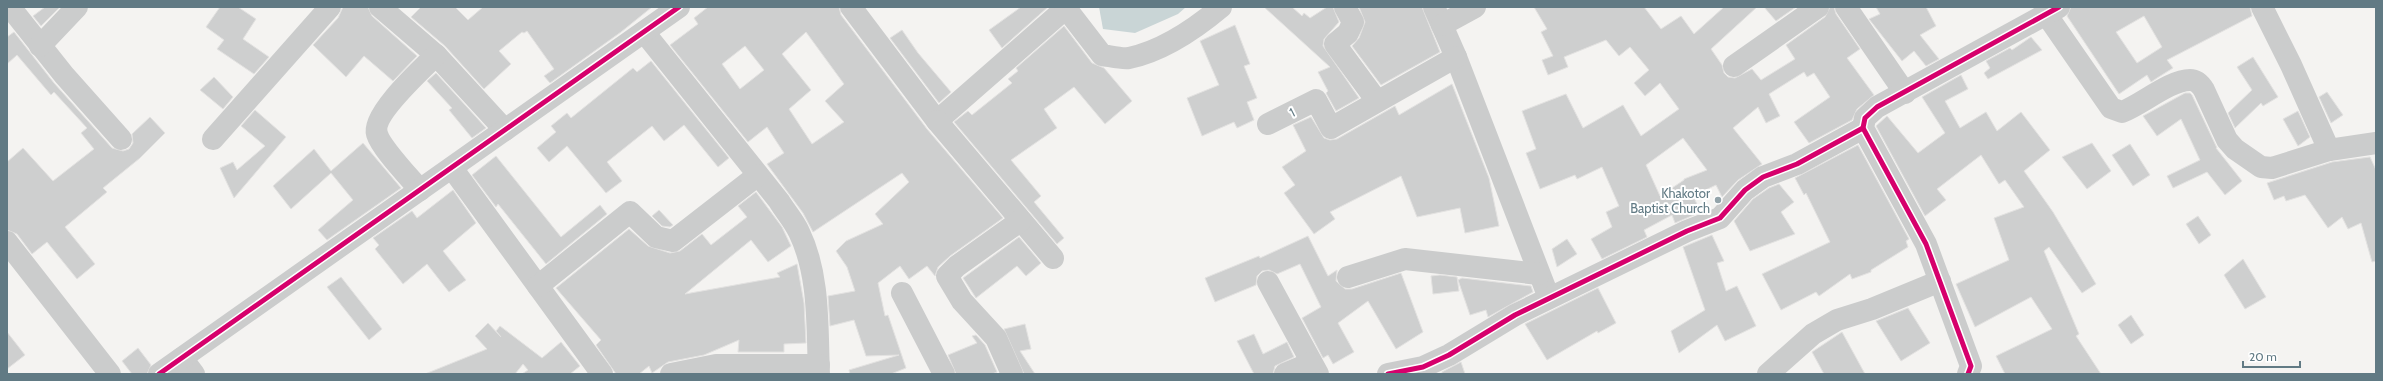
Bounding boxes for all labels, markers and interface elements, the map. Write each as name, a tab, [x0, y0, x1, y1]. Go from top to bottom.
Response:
street label: 1	[1287, 104, 1297, 120]
place label: Khakotor Baptist Church	[1630, 185, 1711, 216]
marker: Khakotor Baptist Church	[1713, 195, 1723, 205]
scale bar	[2243, 343, 2300, 369]
text: 20 m	[2249, 349, 2277, 364]

